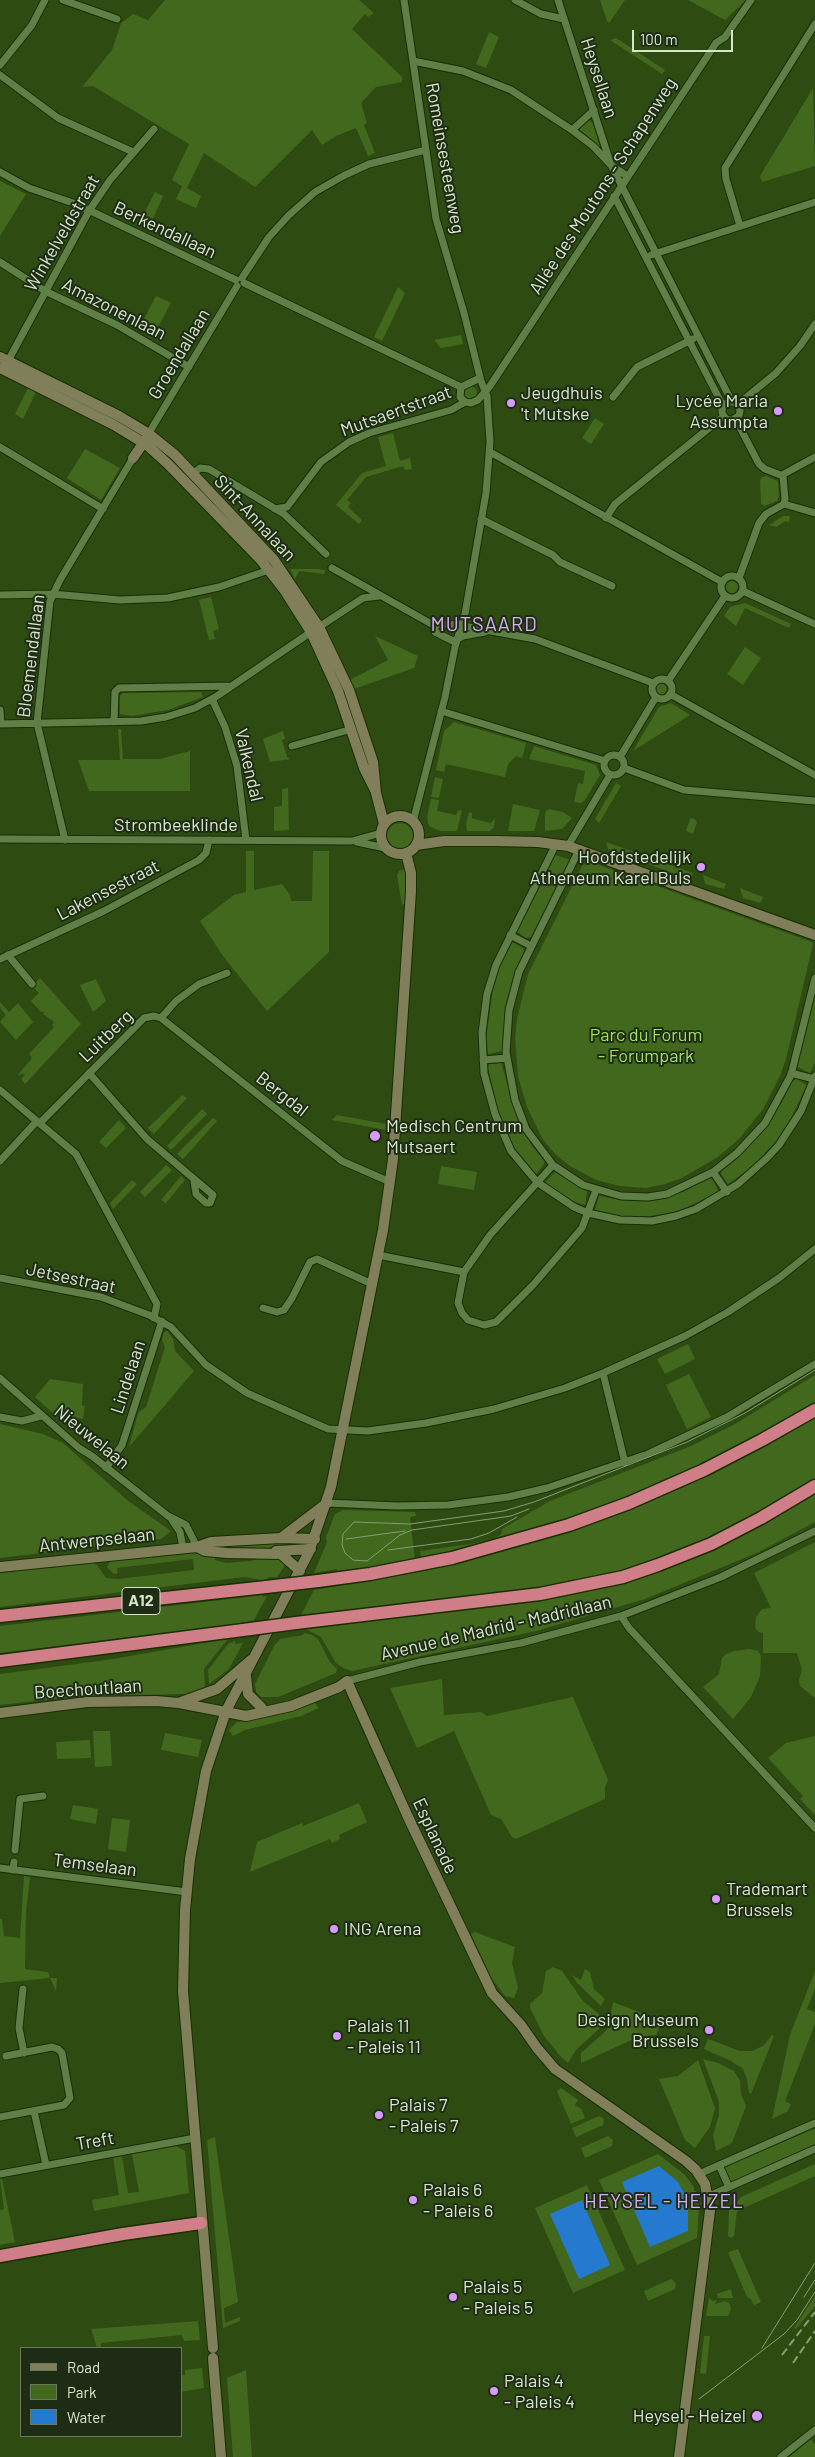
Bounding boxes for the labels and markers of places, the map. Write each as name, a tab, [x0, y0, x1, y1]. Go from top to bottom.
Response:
place label: Jeugdhuis 't Mutske	[521, 382, 603, 424]
place label: Lycée Maria Assumpta	[675, 390, 768, 432]
marker: Jeugdhuis 't Mutske	[505, 397, 517, 409]
marker: Lycée Maria Assumpta	[772, 405, 784, 417]
place label: Hoofdstedelijk Atheneum Karel Buls	[530, 846, 691, 889]
marker: Hoofdstedelijk Atheneum Karel Buls	[695, 861, 707, 873]
place label: Medisch Centrum Mutsaert	[386, 1115, 522, 1158]
marker: Medisch Centrum Mutsaert	[368, 1129, 382, 1143]
place label: Trademart Brussels	[726, 1878, 808, 1920]
marker: Trademart Brussels	[710, 1893, 722, 1905]
place label: ING Arena	[344, 1918, 421, 1940]
marker: ING Arena	[328, 1923, 340, 1935]
place label: Design Museum Brussels	[577, 2009, 699, 2052]
place label: Palais 11 - Paleis 11	[347, 2015, 421, 2058]
marker: Design Museum Brussels	[703, 2024, 715, 2036]
marker: Palais 11 - Paleis 11	[331, 2030, 343, 2042]
place label: Palais 7 - Paleis 7	[389, 2094, 459, 2136]
marker: Palais 7 - Paleis 7	[373, 2109, 385, 2121]
place label: Palais 6 - Paleis 6	[423, 2179, 493, 2222]
marker: Palais 6 - Paleis 6	[407, 2194, 419, 2206]
place label: Palais 5 - Paleis 5	[463, 2276, 533, 2318]
marker: Palais 5 - Paleis 5	[447, 2291, 459, 2303]
place label: Palais 4 - Paleis 4	[504, 2370, 575, 2412]
marker: Palais 4 - Paleis 4	[488, 2385, 500, 2397]
place label: Heysel - Heizel	[633, 2405, 746, 2427]
marker: Heysel - Heizel	[750, 2409, 764, 2423]

